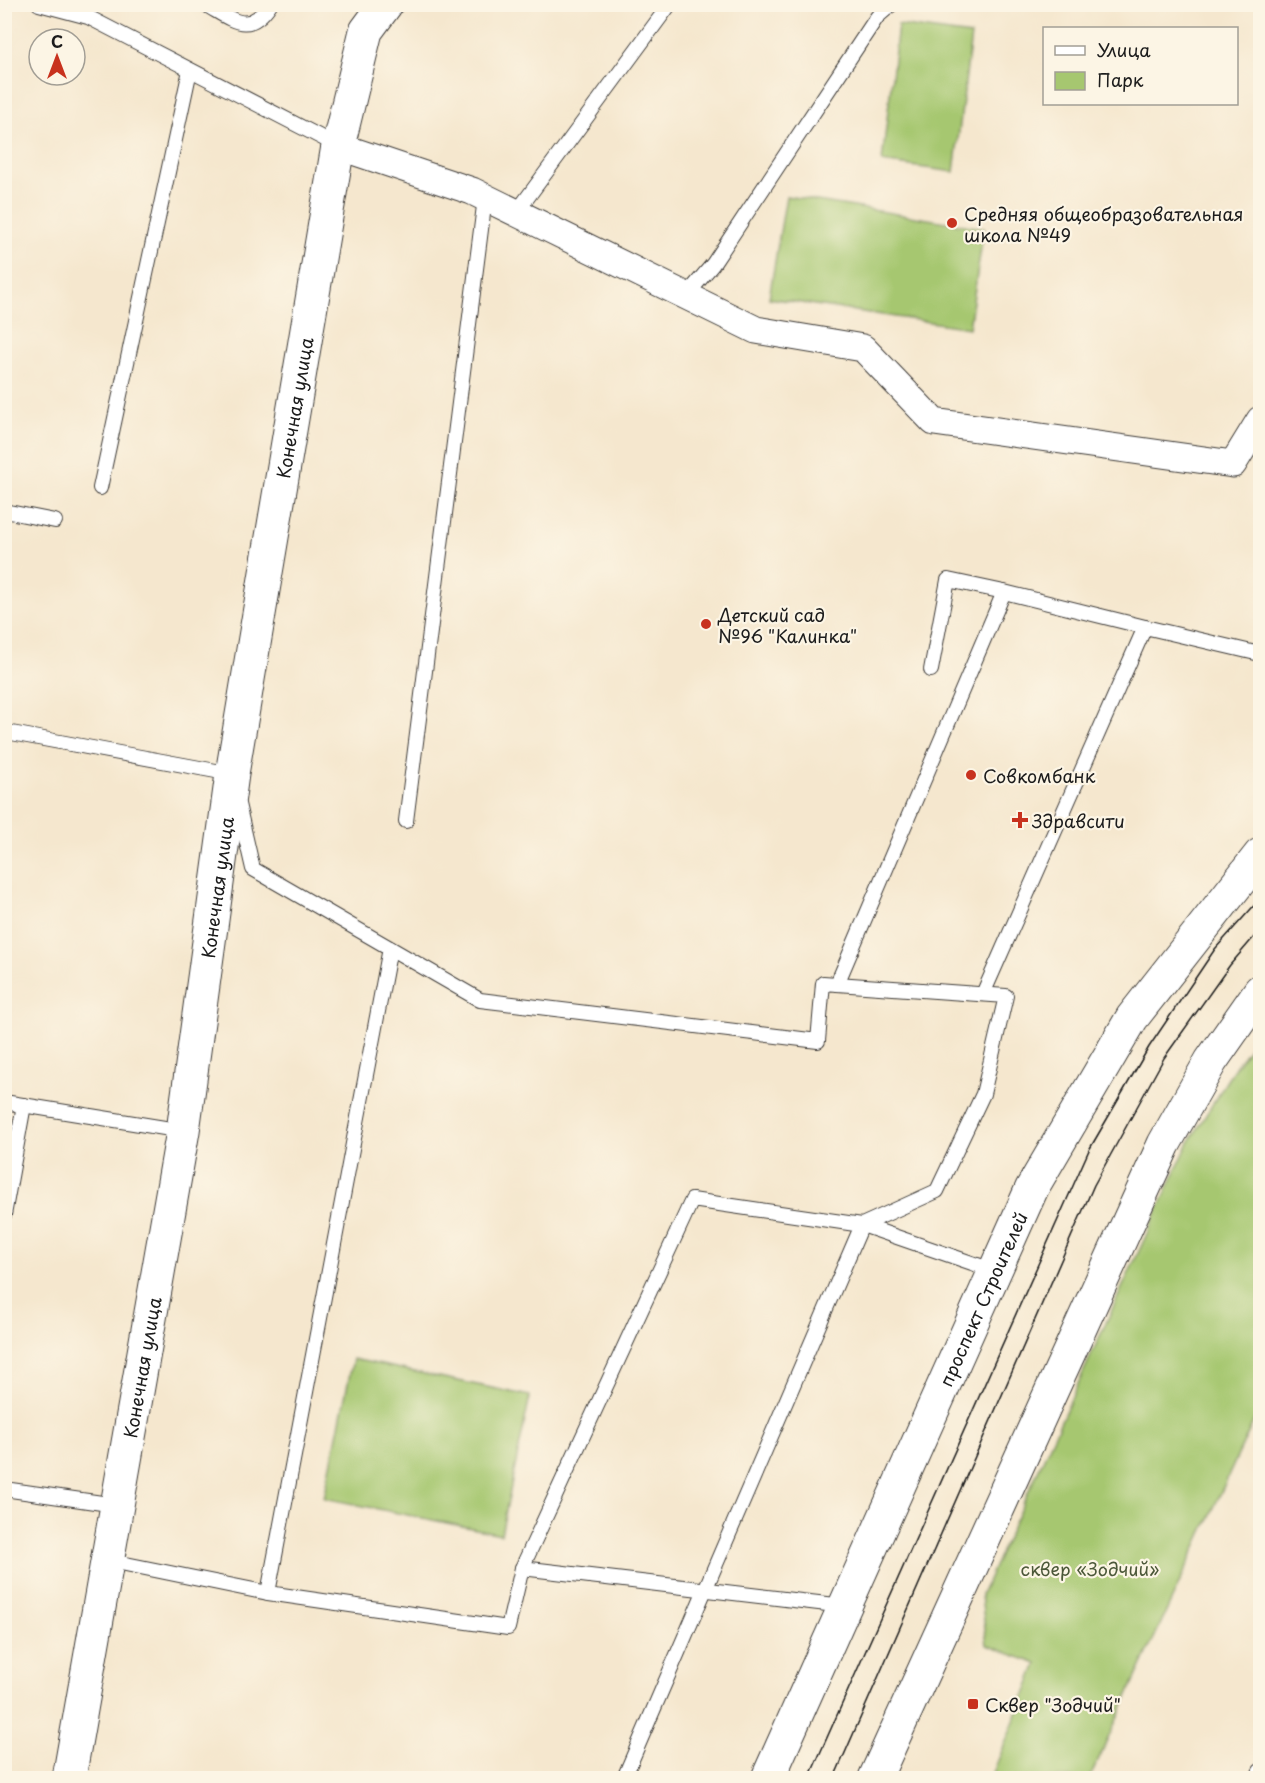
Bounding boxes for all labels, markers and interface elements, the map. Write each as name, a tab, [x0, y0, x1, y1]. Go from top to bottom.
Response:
north arrow	[27, 27, 87, 87]
legend	[1043, 27, 1238, 105]
text: С	[51, 29, 63, 53]
text: Улица	[1097, 36, 1151, 63]
text: Парк	[1097, 66, 1144, 93]
place label: Средняя общеобразовательная школа №49	[964, 200, 1243, 248]
marker: Средняя общеобразовательная школа №49	[945, 216, 959, 230]
street label: Конечная улица	[269, 334, 319, 480]
place label: Детский сад №96 "Калинка"	[717, 601, 857, 649]
marker: Детский сад №96 "Калинка"	[699, 617, 713, 631]
place label: Совкомбанк	[983, 762, 1096, 789]
marker: Совкомбанк	[964, 768, 978, 782]
place label: Здравсити	[1031, 807, 1125, 834]
marker: Здравсити	[1013, 813, 1027, 827]
street label: Конечная улица	[193, 814, 240, 960]
street label: проспект Строителей	[932, 1207, 1033, 1391]
street label: Конечная улица	[116, 1294, 167, 1440]
park label: сквер «Зодчий»	[1021, 1555, 1159, 1582]
place label: Сквер "Зодчий"	[985, 1691, 1121, 1718]
marker: Сквер "Зодчий"	[966, 1697, 980, 1711]

